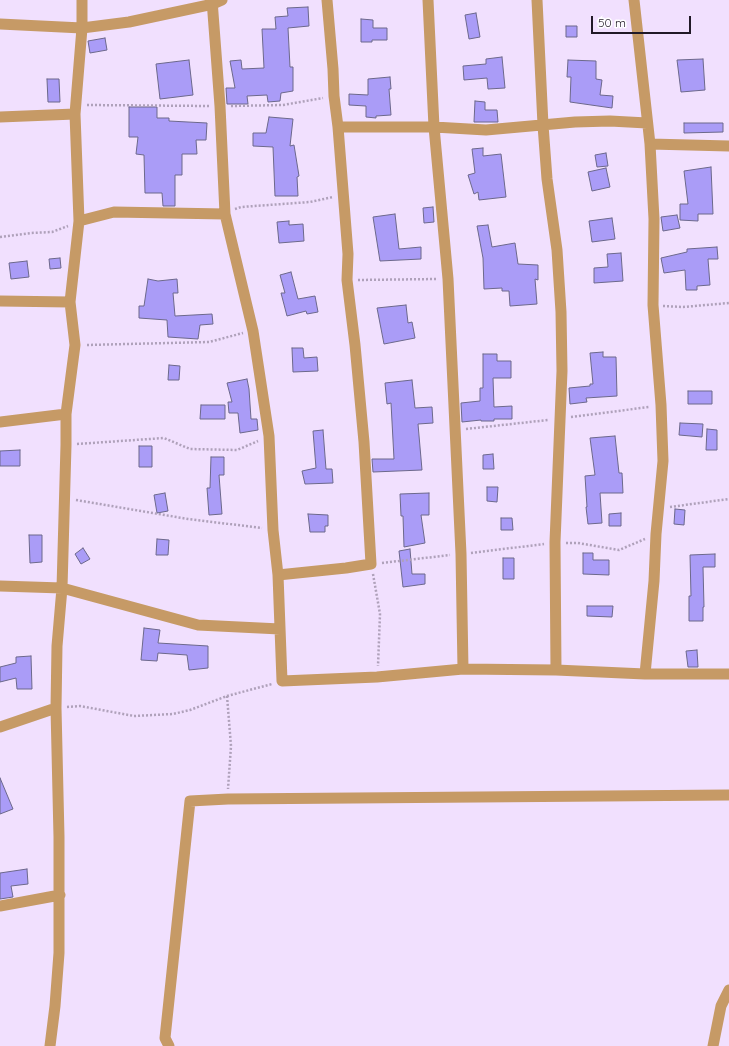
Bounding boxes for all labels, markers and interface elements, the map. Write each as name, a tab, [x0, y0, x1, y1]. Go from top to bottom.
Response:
scale bar	[593, 8, 693, 34]
text: 50 m	[598, 15, 626, 30]

